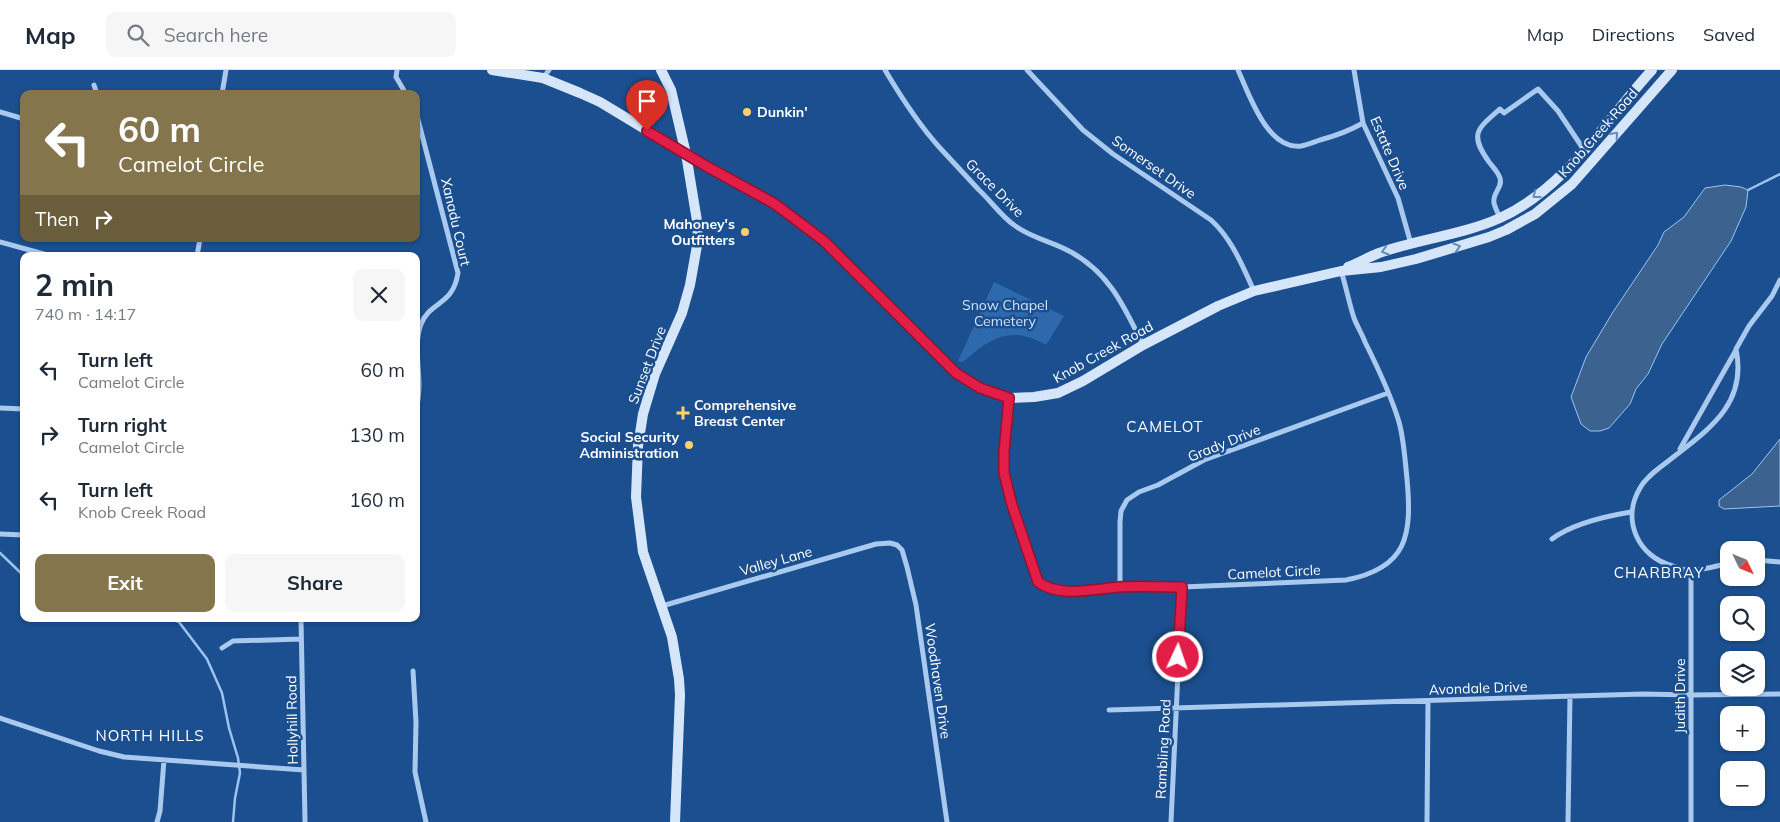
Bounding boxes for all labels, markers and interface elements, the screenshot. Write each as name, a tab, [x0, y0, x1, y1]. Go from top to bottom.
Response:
search box	[106, 12, 456, 57]
text: Map	[25, 20, 76, 50]
icon: search	[124, 21, 152, 49]
text: Search here	[164, 23, 268, 47]
text: Map	[1527, 23, 1564, 46]
text: Directions	[1592, 23, 1675, 46]
text: Saved	[1703, 23, 1755, 46]
pin	[626, 80, 668, 131]
street label: Knob Creek Road	[1554, 85, 1642, 181]
icon: arrive	[633, 87, 661, 115]
place label: Dunkin'	[757, 103, 808, 121]
marker: Dunkin'	[741, 106, 753, 118]
text: 60 m	[118, 107, 201, 151]
icon: left	[35, 110, 100, 175]
street label: Estate Drive	[1366, 113, 1414, 193]
street label: Somerset Drive	[1108, 131, 1200, 203]
one-way arrow	[1609, 132, 1618, 141]
text: Camelot Circle	[118, 150, 265, 178]
street label: Grace Drive	[962, 155, 1028, 221]
street label: Xanadu Court	[437, 176, 475, 268]
one-way arrow	[1532, 189, 1542, 198]
icon: right	[89, 205, 117, 233]
text: Then	[35, 207, 79, 231]
place label: Mahoney's Outfitters	[663, 215, 735, 249]
marker: Mahoney's Outfitters	[739, 226, 751, 238]
one-way arrow	[1453, 242, 1461, 252]
one-way arrow	[1381, 246, 1390, 256]
text: 2 min	[35, 266, 114, 304]
button: close	[353, 269, 405, 321]
park label: Snow Chapel Cemetery	[962, 296, 1048, 330]
text: 740 m · 14:17	[35, 304, 136, 324]
street label: Knob Creek Road	[1050, 317, 1156, 387]
street label: Sunset Drive	[624, 324, 670, 406]
text: Turn left	[78, 348, 153, 372]
icon: left	[35, 356, 63, 384]
text: 60 m	[361, 358, 405, 382]
text: Camelot Circle	[78, 372, 185, 392]
place label: Comprehensive Breast Center	[694, 396, 796, 430]
marker: Comprehensive Breast Center	[676, 406, 690, 420]
text: Turn right	[78, 413, 167, 437]
district label: CAMELOT	[1126, 417, 1204, 436]
street label: Grady Drive	[1185, 420, 1263, 466]
icon: right	[35, 421, 63, 449]
text: 130 m	[349, 423, 405, 447]
place label: Social Security Administration	[580, 428, 679, 462]
text: Camelot Circle	[78, 437, 185, 457]
marker: Social Security Administration	[683, 439, 695, 451]
text: Turn left	[78, 478, 153, 502]
icon: left	[35, 486, 63, 514]
text: 160 m	[349, 488, 405, 512]
text: Knob Creek Road	[78, 502, 206, 522]
north arrow	[1720, 541, 1765, 586]
map controls	[1720, 541, 1765, 806]
street label: Valley Lane	[738, 542, 814, 580]
button: Exit	[35, 554, 215, 612]
button: Share	[225, 554, 405, 612]
street label: Camelot Circle	[1227, 561, 1321, 583]
district label: CHARBRAY	[1614, 563, 1704, 582]
button: search	[1720, 596, 1765, 641]
street label: Woodhaven Drive	[921, 622, 955, 740]
position arrow	[1151, 630, 1203, 682]
button: layers	[1720, 651, 1765, 696]
street label: Judith Drive	[1671, 659, 1689, 734]
street label: Hollyhill Road	[282, 675, 302, 765]
street label: Avondale Drive	[1428, 677, 1528, 699]
street label: Rambling Road	[1151, 699, 1175, 799]
button: +	[1720, 706, 1765, 751]
district label: NORTH HILLS	[95, 726, 205, 745]
button: −	[1720, 761, 1765, 806]

